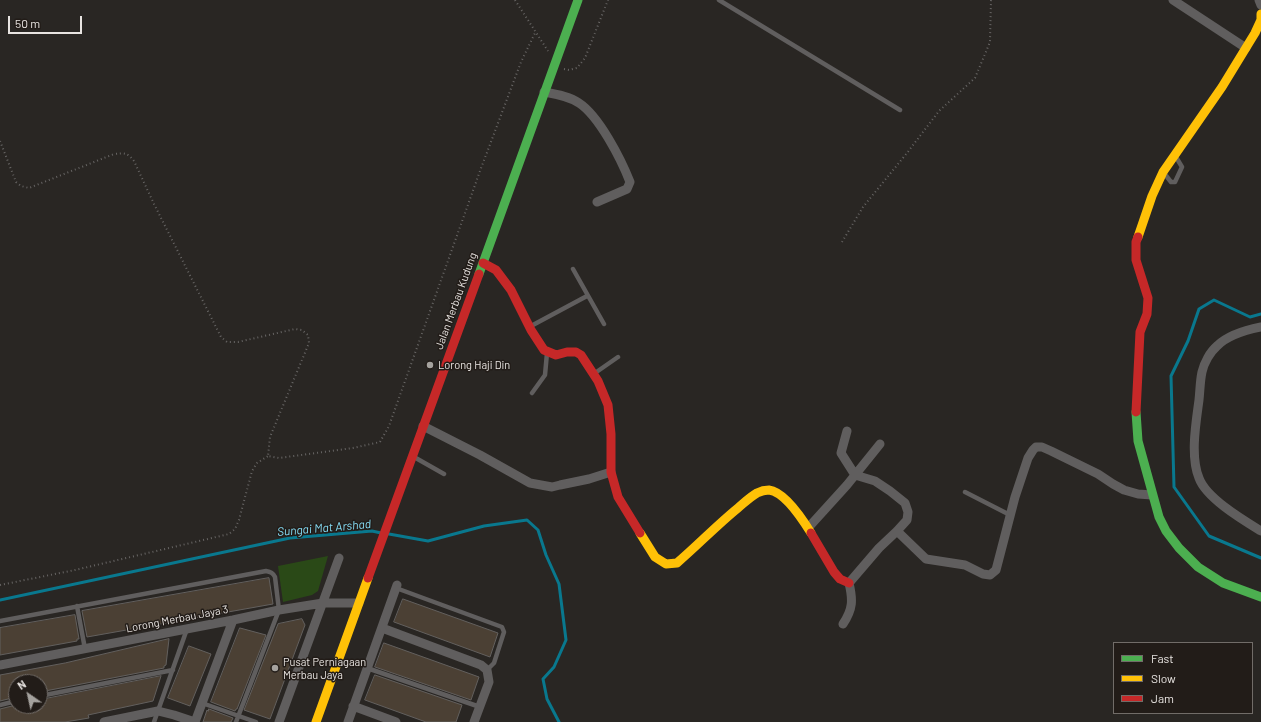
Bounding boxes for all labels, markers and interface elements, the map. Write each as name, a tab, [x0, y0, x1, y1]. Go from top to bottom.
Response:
scale bar	[10, 8, 84, 34]
text: 50 m	[15, 16, 40, 30]
street label: Jalan Merbau Kudung	[432, 251, 480, 351]
place label: Lorong Haji Din	[438, 358, 510, 372]
marker: Lorong Haji Din	[425, 360, 435, 370]
water label: Sungai Mat Arshad	[276, 517, 372, 539]
street label: Lorong Merbau Jaya 3	[125, 603, 229, 635]
legend	[1113, 642, 1253, 714]
text: Fast	[1151, 651, 1174, 665]
place label: Pusat Perniagaan Merbau Jaya	[283, 655, 366, 681]
marker: Pusat Perniagaan Merbau Jaya	[270, 663, 280, 673]
text: Slow	[1151, 671, 1176, 685]
north arrow	[8, 674, 48, 714]
text: N	[15, 677, 28, 692]
text: Jam	[1151, 691, 1174, 705]

